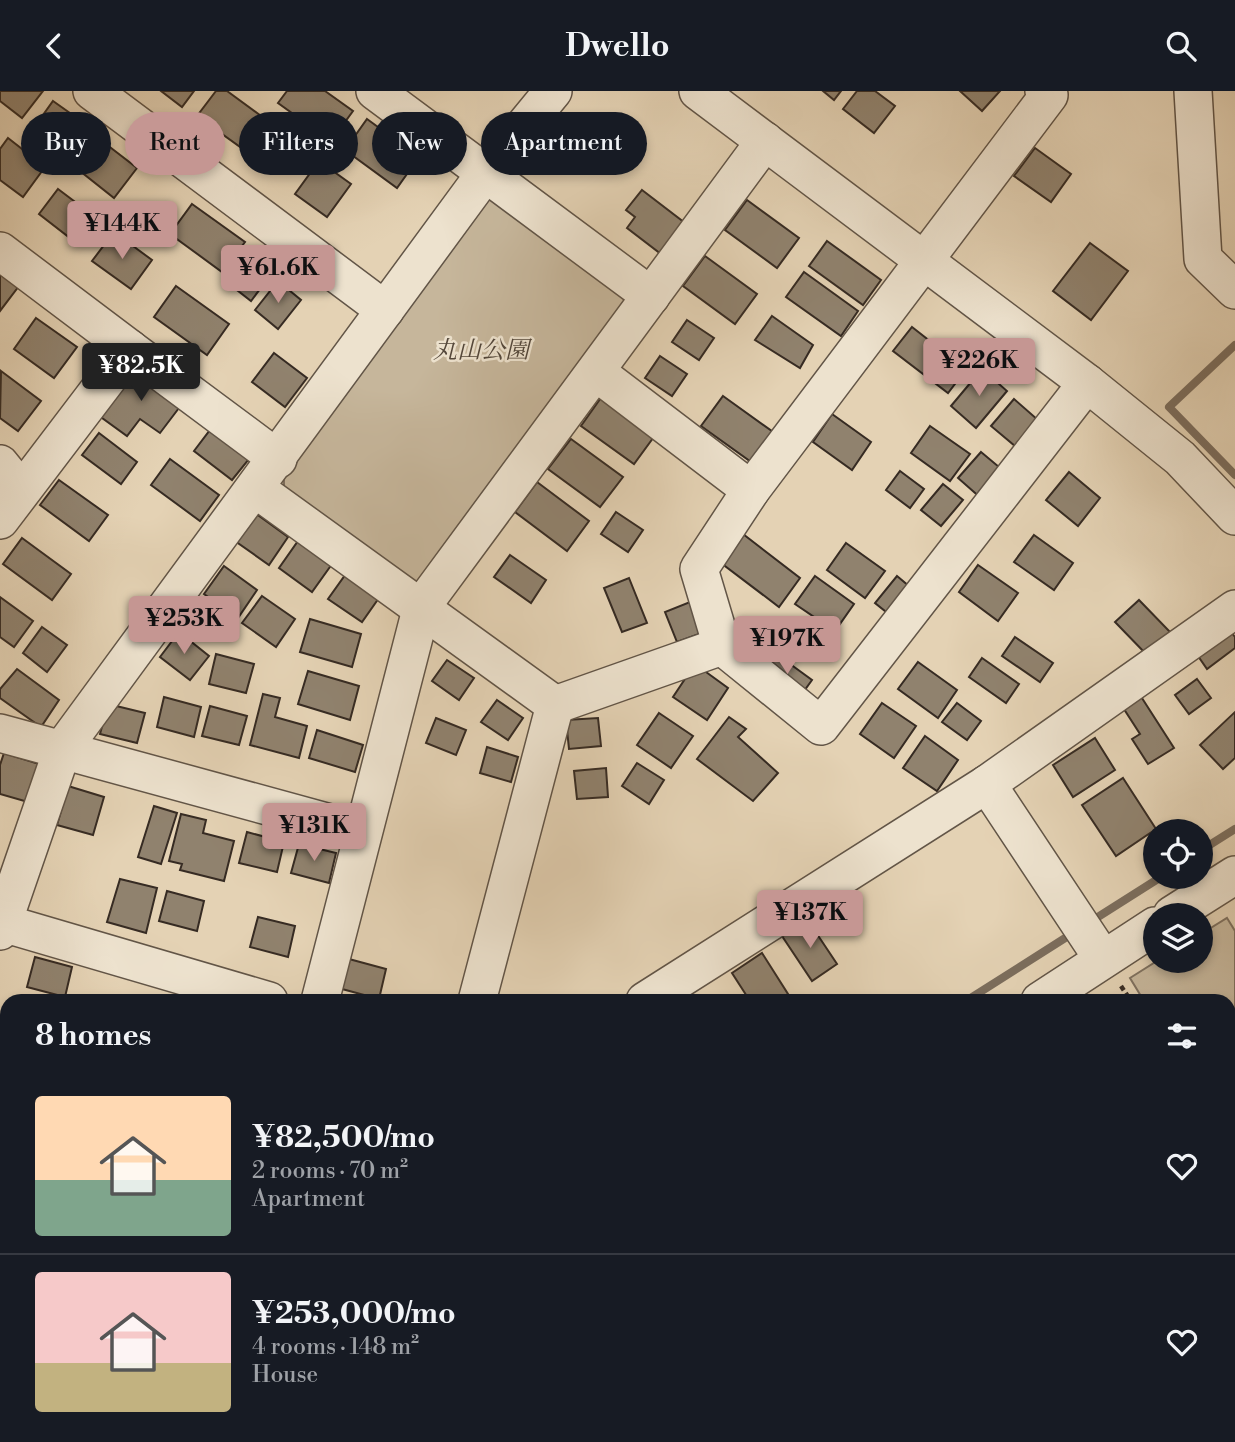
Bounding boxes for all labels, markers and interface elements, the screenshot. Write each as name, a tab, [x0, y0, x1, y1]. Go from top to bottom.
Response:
text: Dwello	[565, 26, 670, 66]
icon: back	[35, 27, 73, 65]
icon: search	[1162, 27, 1200, 65]
chip: Buy	[21, 112, 111, 175]
chip: Rent	[125, 112, 225, 175]
chip: Filters	[239, 112, 358, 175]
chip: New	[372, 112, 467, 175]
chip: Apartment	[481, 112, 647, 175]
pin: ¥144K	[73, 201, 171, 261]
text: ¥144K	[83, 210, 161, 238]
pin: ¥61.6K	[221, 245, 335, 305]
text: ¥61.6K	[237, 254, 319, 282]
park label: 丸山公園	[433, 336, 533, 366]
pin: ¥226K	[930, 338, 1028, 398]
pin: ¥82.5K	[84, 343, 198, 403]
text: ¥226K	[939, 347, 1019, 375]
text: ¥82.5K	[98, 352, 184, 380]
pin: ¥253K	[135, 596, 233, 656]
text: ¥253K	[145, 605, 223, 633]
pin: ¥197K	[738, 617, 836, 676]
text: ¥197K	[749, 625, 825, 653]
pin: ¥131K	[265, 803, 363, 863]
text: ¥131K	[278, 812, 350, 840]
map controls	[1143, 819, 1213, 973]
button: locate	[1143, 819, 1213, 889]
pin: ¥137K	[761, 891, 859, 950]
text: ¥137K	[773, 899, 847, 927]
button: layers	[1143, 903, 1213, 973]
text: 8 homes	[35, 1017, 151, 1055]
icon: filters	[1163, 1017, 1201, 1055]
text: ¥82,500/mo	[252, 1119, 435, 1157]
icon: home	[91, 1124, 175, 1208]
icon: heart	[1163, 1147, 1201, 1185]
text: 2 rooms · 70 m²	[252, 1157, 408, 1185]
text: Apartment	[252, 1185, 365, 1213]
text: ¥253,000/mo	[252, 1295, 456, 1333]
icon: home	[91, 1300, 175, 1384]
icon: heart	[1163, 1323, 1201, 1361]
text: 4 rooms · 148 m²	[252, 1333, 419, 1361]
text: House	[252, 1361, 318, 1389]

